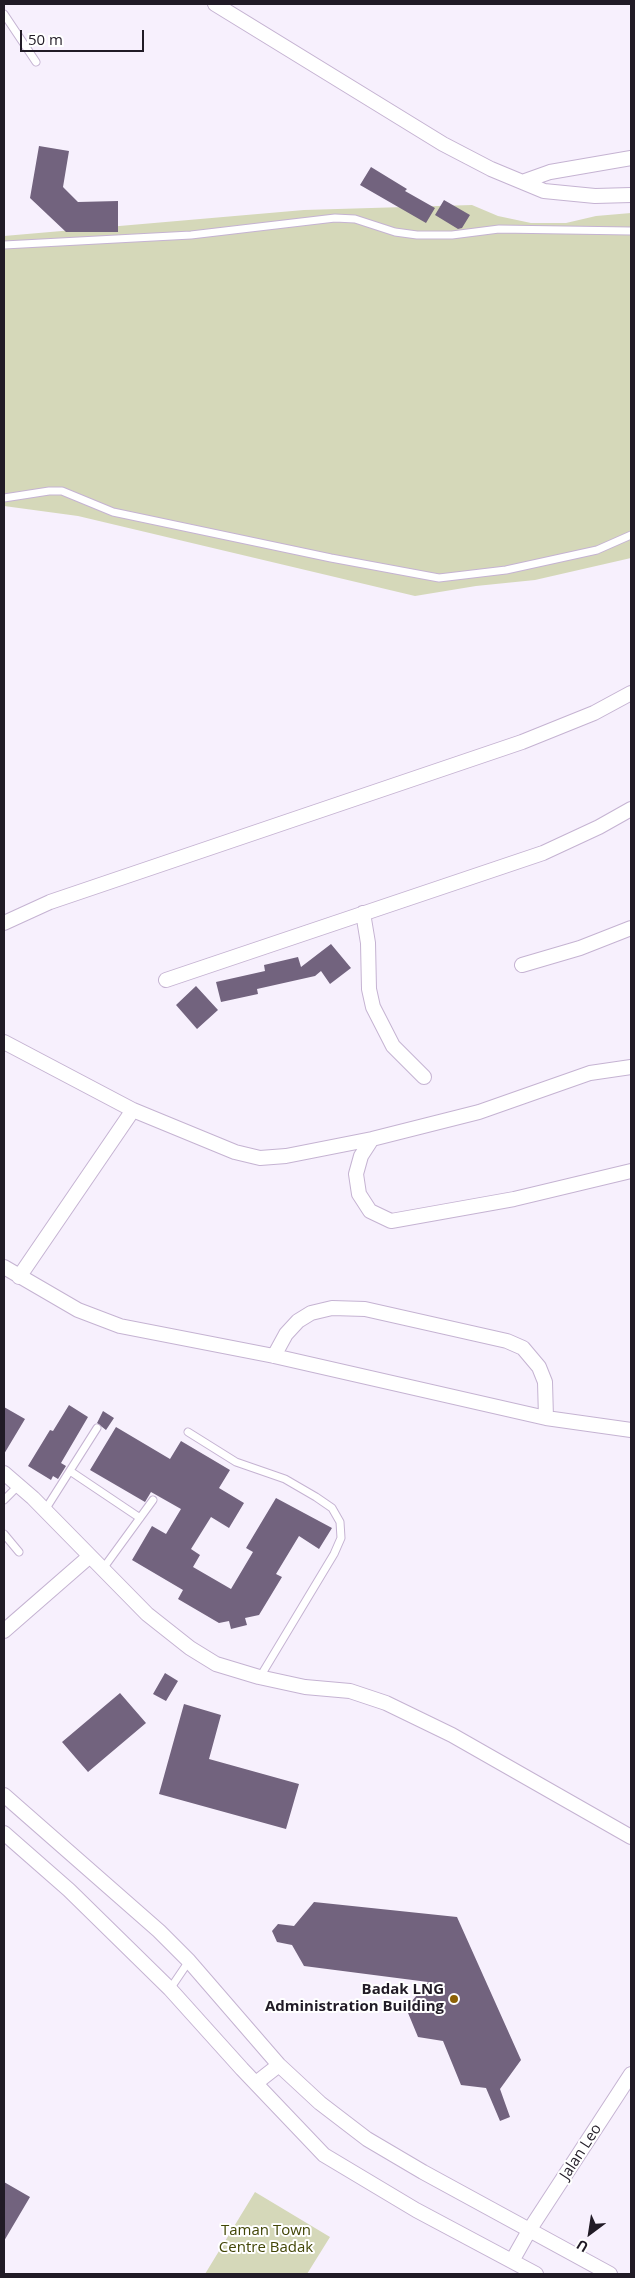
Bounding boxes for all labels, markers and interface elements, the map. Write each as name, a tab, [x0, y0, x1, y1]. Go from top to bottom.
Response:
scale bar	[22, 20, 146, 52]
text: 50 m	[28, 29, 63, 49]
place label: Badak LNG Administration Building	[265, 1981, 444, 2016]
marker: Badak LNG Administration Building	[448, 1993, 460, 2005]
street label: Jalan Leo	[556, 2121, 606, 2183]
north arrow	[565, 2208, 615, 2258]
park label: Taman Town Centre Badak	[219, 2222, 313, 2257]
text: U	[573, 2235, 591, 2257]

